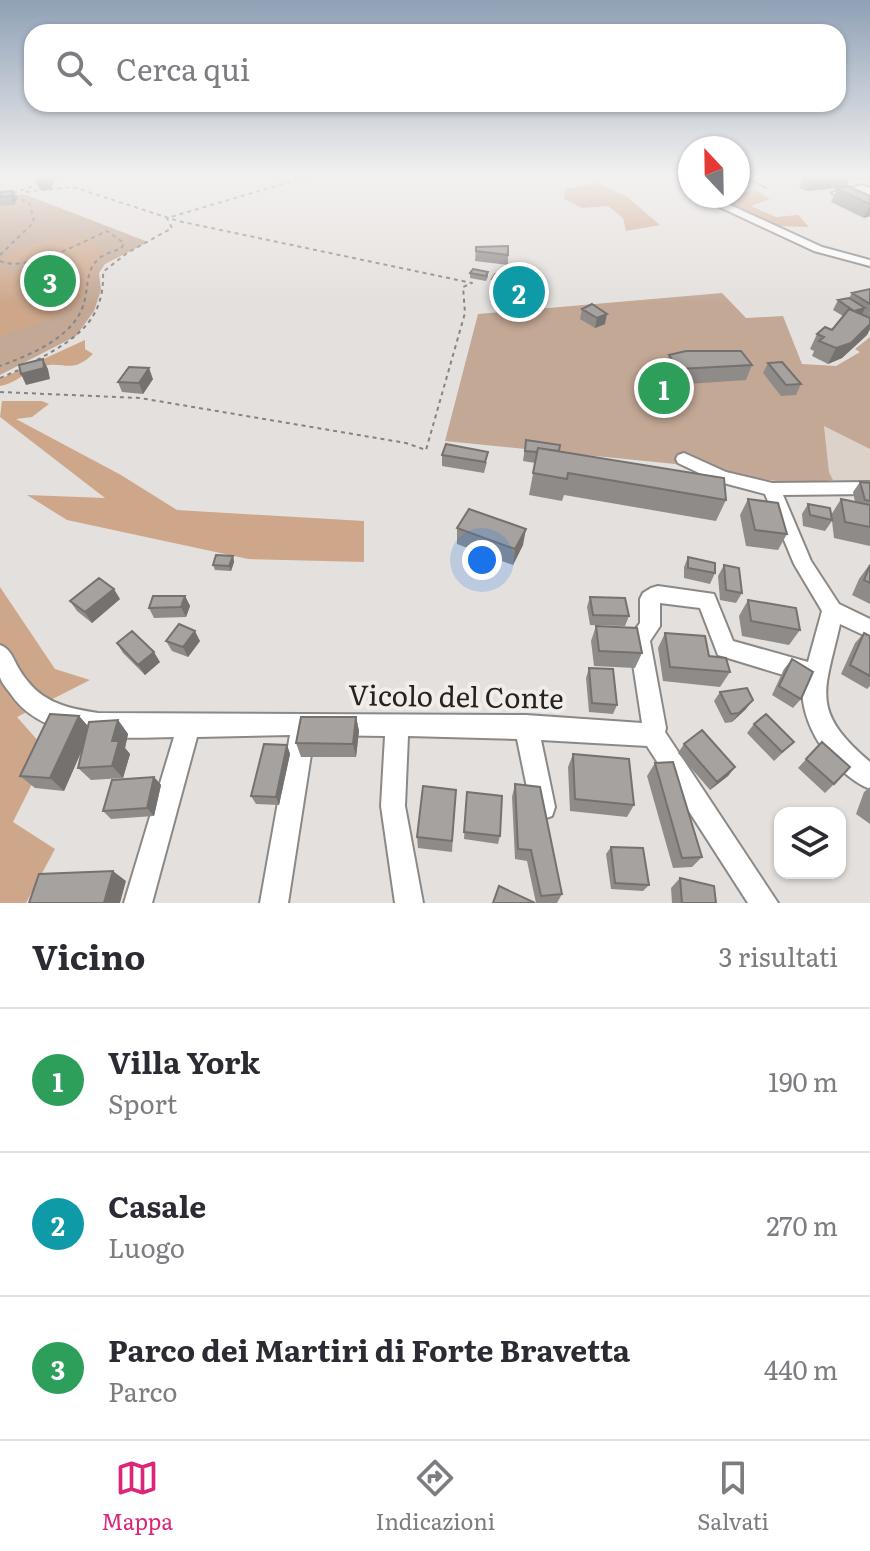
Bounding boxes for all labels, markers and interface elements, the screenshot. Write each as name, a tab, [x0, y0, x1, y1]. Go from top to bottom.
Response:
search box	[24, 24, 846, 112]
icon: search	[52, 46, 96, 90]
text: Cerca qui	[116, 46, 250, 90]
north arrow	[678, 136, 750, 208]
pin: 3	[24, 251, 76, 311]
pin: 2	[493, 262, 545, 322]
pin: 1	[638, 358, 690, 418]
your location	[462, 540, 502, 580]
street label: Vicolo del Conte	[348, 672, 564, 718]
map controls	[774, 807, 846, 879]
button: layers	[774, 807, 846, 879]
text: Vicino	[32, 930, 145, 980]
text: 3 risultati	[719, 936, 838, 975]
text: Villa York	[108, 1039, 260, 1083]
text: 1	[53, 1061, 63, 1100]
text: 190 m	[768, 1061, 838, 1100]
text: Sport	[108, 1083, 177, 1122]
text: Casale	[108, 1183, 206, 1227]
text: 2	[51, 1205, 65, 1244]
text: 270 m	[766, 1205, 838, 1244]
text: Luogo	[108, 1227, 185, 1266]
text: Parco dei Martiri di Forte Bravetta	[108, 1327, 630, 1371]
text: 3	[51, 1349, 65, 1388]
text: 440 m	[764, 1349, 838, 1388]
text: Parco	[108, 1371, 178, 1410]
tab: Mappa	[101, 1456, 173, 1537]
tab: Indicazioni	[375, 1456, 495, 1537]
tab: Salvati	[697, 1456, 769, 1537]

